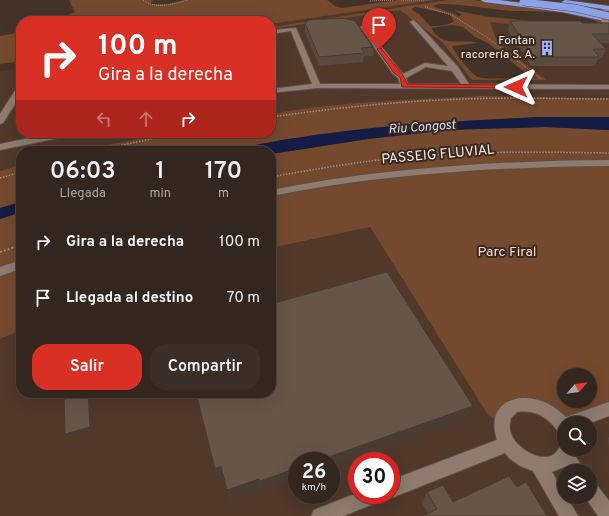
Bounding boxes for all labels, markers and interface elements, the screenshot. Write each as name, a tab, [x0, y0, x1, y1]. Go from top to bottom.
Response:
pin	[362, 8, 396, 49]
icon: arrive	[368, 14, 390, 36]
text: 100 m	[98, 29, 178, 65]
icon: right	[32, 32, 84, 84]
place label: Fontan racorería S. A.	[461, 33, 535, 63]
building icon: Fontan racorería S. A.	[538, 39, 556, 57]
text: Gira a la derecha	[98, 64, 233, 87]
position arrow	[495, 66, 537, 108]
icon: left	[93, 108, 115, 130]
icon: ahead	[135, 108, 157, 130]
icon: right	[177, 108, 199, 130]
water label: Riu Congost	[388, 118, 458, 138]
street label: PASSEIG FLUVIAL	[381, 142, 495, 168]
text: 06:03	[50, 157, 116, 187]
text: 1	[156, 157, 165, 187]
text: 170	[205, 157, 242, 187]
text: Llegada	[59, 186, 106, 202]
text: min	[149, 186, 171, 202]
text: m	[218, 186, 229, 202]
icon: right	[32, 231, 54, 253]
text: Gira a la derecha	[66, 233, 184, 252]
text: 100 m	[219, 233, 260, 252]
park label: Parc Firal	[477, 244, 537, 261]
icon: arrive	[32, 287, 54, 309]
text: Llegada al destino	[66, 289, 193, 308]
text: 70 m	[227, 289, 260, 308]
button: Salir	[32, 344, 142, 390]
button: Compartir	[150, 344, 260, 390]
north arrow	[557, 368, 597, 408]
map controls	[557, 368, 597, 504]
button: search	[557, 416, 597, 456]
speed limit sign: 30	[348, 452, 400, 504]
text: 26	[302, 460, 326, 486]
button: layers	[557, 464, 597, 504]
text: km/h	[302, 481, 326, 494]

